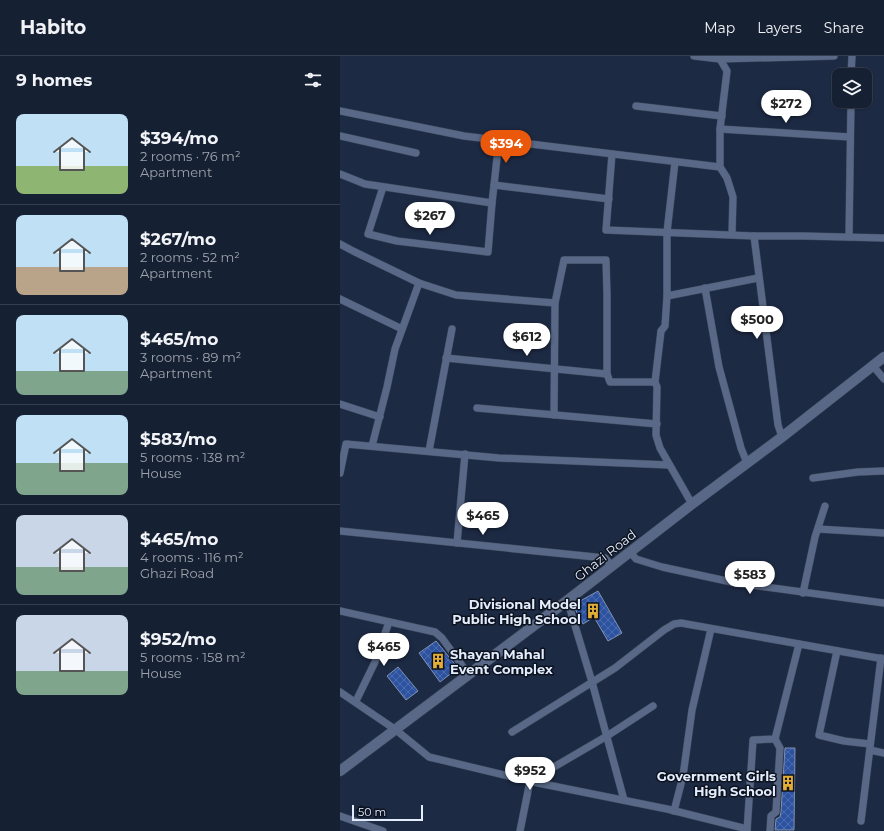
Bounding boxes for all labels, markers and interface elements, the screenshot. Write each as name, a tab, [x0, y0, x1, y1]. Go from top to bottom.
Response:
text: Habito	[20, 16, 86, 39]
text: Map	[704, 19, 735, 37]
text: Layers	[757, 19, 802, 37]
text: Share	[824, 19, 864, 37]
map controls	[832, 68, 872, 108]
button: layers	[832, 68, 872, 108]
icon: filters	[302, 69, 324, 91]
text: 9 homes	[16, 70, 92, 90]
pin: $272	[762, 90, 810, 124]
text: $272	[770, 95, 802, 111]
text: $394/mo	[140, 128, 218, 148]
icon: home	[48, 130, 96, 178]
pin: $394	[482, 130, 530, 164]
text: $394	[489, 135, 523, 151]
text: 2 rooms · 76 m²	[140, 148, 240, 164]
text: Apartment	[140, 164, 212, 180]
pin: $267	[406, 202, 454, 236]
text: $267	[414, 207, 446, 223]
text: $267/mo	[140, 229, 216, 249]
icon: home	[48, 231, 96, 279]
text: 2 rooms · 52 m²	[140, 249, 240, 265]
text: Apartment	[140, 265, 212, 281]
pin: $500	[733, 306, 781, 340]
text: $500	[740, 311, 774, 327]
pin: $612	[503, 323, 551, 357]
text: $612	[512, 328, 542, 344]
text: $465/mo	[140, 329, 218, 349]
icon: home	[48, 331, 96, 379]
text: 3 rooms · 89 m²	[140, 349, 241, 365]
text: Apartment	[140, 365, 212, 381]
text: $583/mo	[140, 429, 217, 449]
icon: home	[48, 431, 96, 479]
text: 5 rooms · 138 m²	[140, 449, 245, 465]
text: House	[140, 465, 182, 481]
pin: $465	[459, 502, 507, 536]
text: $465	[466, 507, 500, 523]
street label: Ghazi Road	[571, 526, 639, 584]
text: $465/mo	[140, 529, 218, 549]
icon: home	[48, 531, 96, 579]
text: 4 rooms · 116 m²	[140, 549, 244, 565]
pin: $583	[726, 561, 774, 595]
text: Ghazi Road	[140, 565, 214, 581]
text: $583	[734, 566, 766, 582]
place label: Divisional Model Public High School	[452, 596, 581, 627]
building icon: Divisional Model Public High School	[584, 602, 602, 620]
text: $952/mo	[140, 629, 216, 649]
icon: home	[48, 631, 96, 679]
pin: $465	[360, 633, 408, 667]
text: $465	[367, 638, 401, 654]
place label: Shayan Mahal Event Complex	[450, 646, 553, 677]
text: 5 rooms · 158 m²	[140, 649, 245, 665]
building icon: Shayan Mahal Event Complex	[429, 652, 447, 670]
text: House	[140, 665, 182, 681]
pin: $952	[506, 757, 554, 791]
text: $952	[514, 762, 546, 778]
place label: Government Girls High School	[657, 768, 776, 799]
building icon: Government Girls High School	[779, 774, 797, 792]
scale bar	[352, 803, 423, 822]
text: 50 m	[358, 805, 386, 819]

